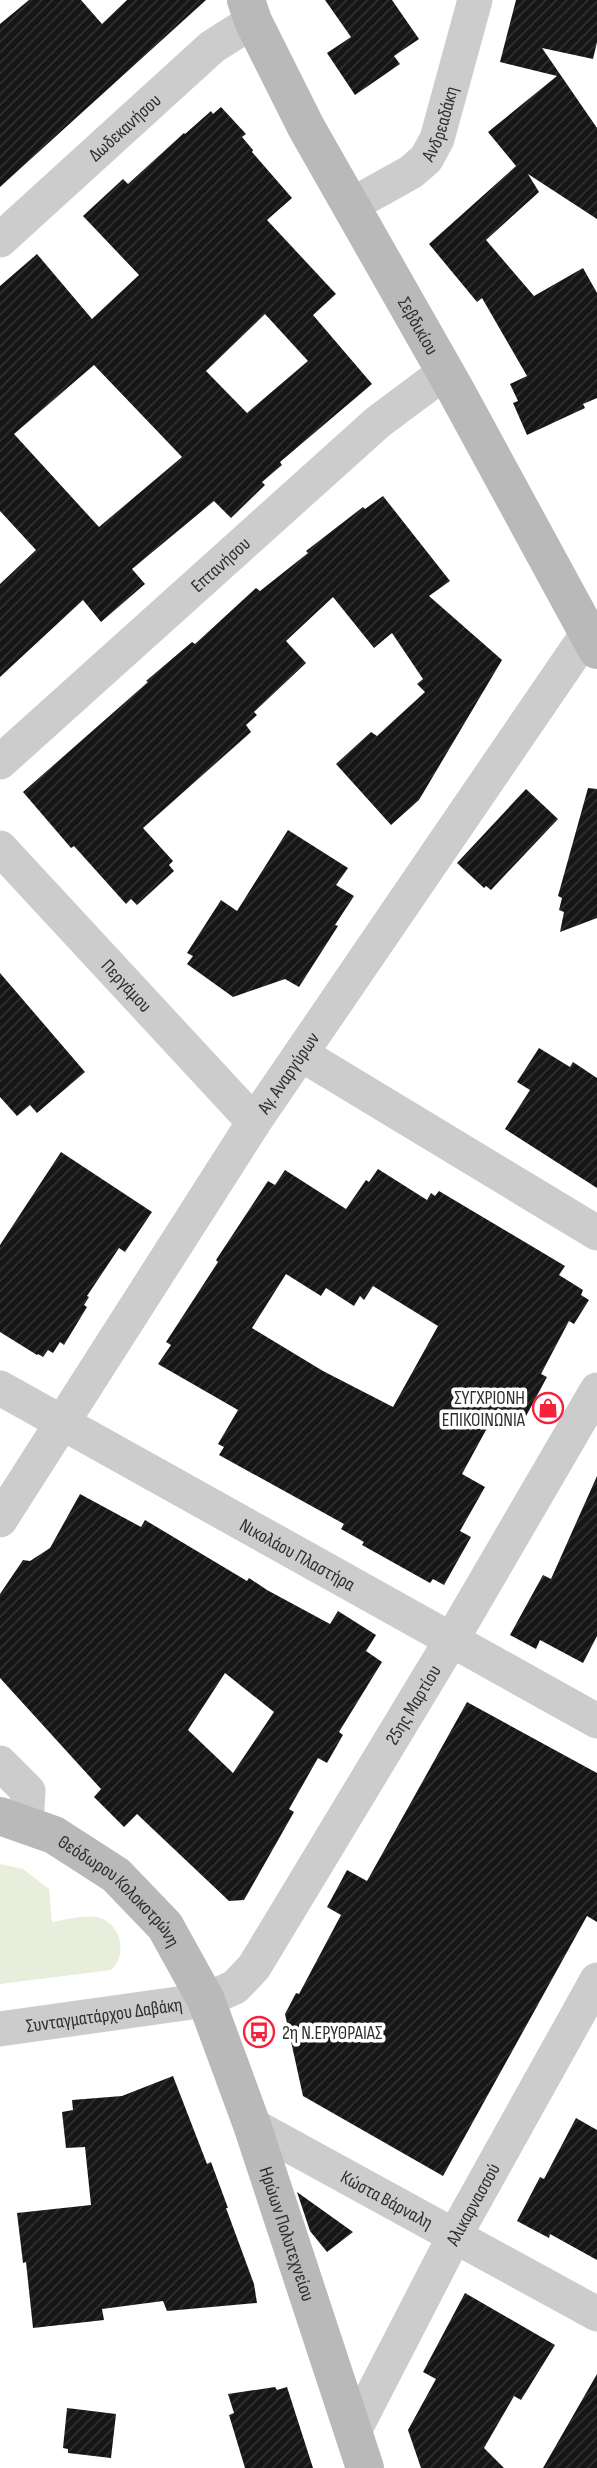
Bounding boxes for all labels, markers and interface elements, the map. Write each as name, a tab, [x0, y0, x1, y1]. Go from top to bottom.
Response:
street label: Ανδρεαδάκη	[417, 84, 464, 167]
street label: Δωδεκανήσου	[84, 89, 166, 167]
street label: Σεβδικίου	[392, 293, 443, 359]
street label: Επτανήσου	[187, 533, 255, 598]
street label: Περγάμου	[96, 955, 156, 1017]
street label: Αγ. Αναργύρων	[252, 1028, 325, 1119]
place label: ΣΥΓΧΡΙΟΝΗ ΕΠΙΚΟΙΝΩΝΙΑ	[442, 1387, 526, 1432]
shop icon: ΣΥΓΧΡΙΟΝΗ ΕΠΙΚΟΙΝΩΝΙΑ	[531, 1391, 565, 1425]
street label: Νικολάου Πλαστήρα	[235, 1514, 359, 1597]
street label: 25ης Μαρτίου	[381, 1661, 447, 1749]
street label: Θεόδωρου Κολοκοτρώνη	[53, 1831, 184, 1951]
street label: Συνταγματάρχου Δαβάκη	[25, 1993, 184, 2038]
bus stop icon: 2η Ν.ΕΡΥΘΡΑΙΑΣ	[242, 2015, 276, 2049]
place label: 2η Ν.ΕΡΥΘΡΑΙΑΣ	[282, 2022, 382, 2045]
street label: Αλικαρνασσού	[441, 2159, 506, 2251]
street label: Ηρώων Πολυτεχνείου	[254, 2164, 319, 2304]
street label: Κώστα Βάρναλη	[336, 2166, 436, 2235]

